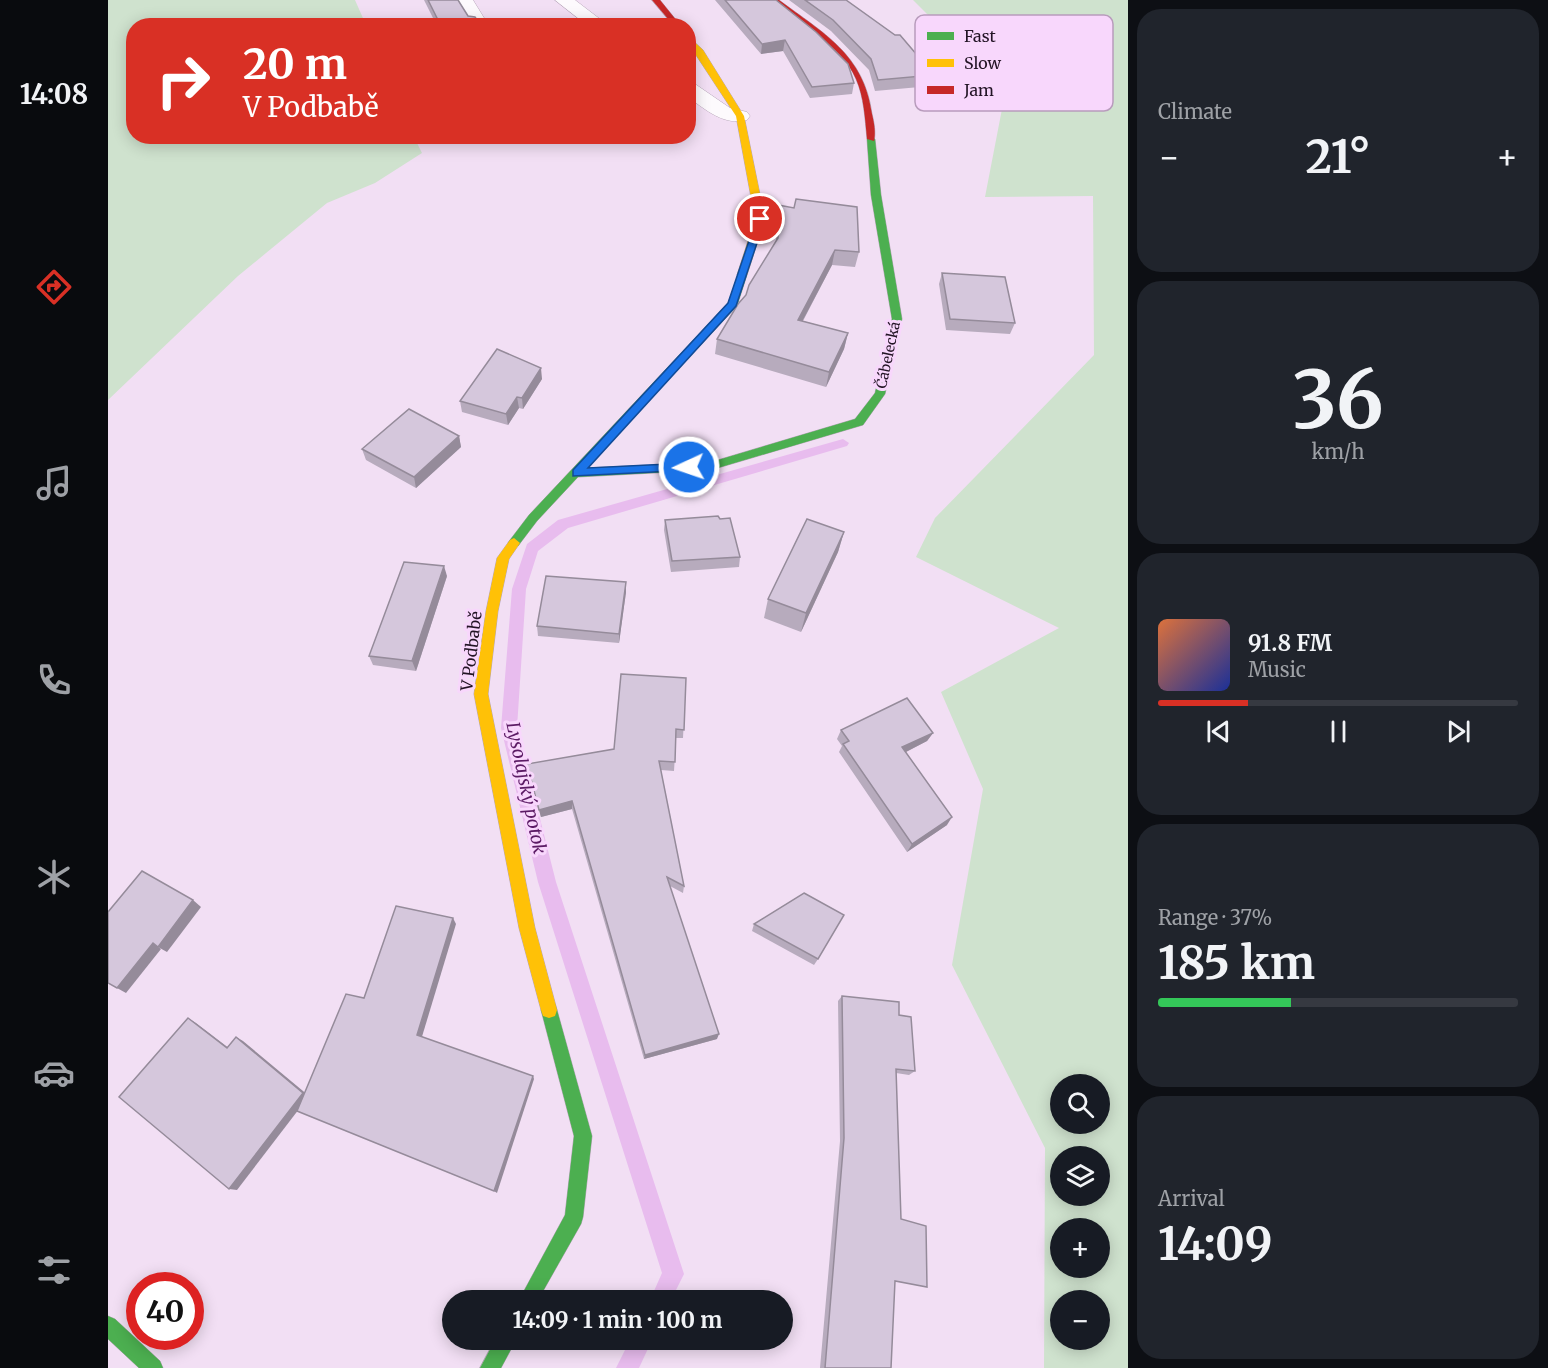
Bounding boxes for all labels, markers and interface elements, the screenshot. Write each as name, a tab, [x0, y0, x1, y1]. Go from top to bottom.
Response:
legend	[915, 15, 1113, 111]
text: Fast	[964, 26, 997, 46]
text: 20 m	[243, 38, 347, 90]
icon: right	[144, 42, 222, 120]
text: Slow	[964, 53, 1002, 73]
text: 14:08	[20, 77, 88, 111]
text: Jam	[963, 80, 994, 100]
text: V Podbabě	[243, 90, 379, 124]
text: Climate	[1158, 99, 1232, 124]
text: 21°	[1305, 129, 1371, 185]
text: −	[1158, 137, 1180, 178]
text: +	[1496, 137, 1518, 178]
pin	[734, 193, 785, 244]
icon: arrive	[743, 202, 776, 235]
icon: directions	[33, 266, 75, 308]
street label: Čábelecká	[872, 319, 904, 390]
text: 36	[1292, 351, 1384, 449]
position arrow	[657, 435, 721, 499]
text: km/h	[1312, 439, 1364, 464]
icon: music	[33, 462, 75, 504]
street label: V Podbabě	[456, 610, 486, 693]
text: 91.8 FM	[1248, 629, 1332, 657]
text: Music	[1248, 657, 1306, 682]
icon: phone	[33, 659, 75, 701]
icon: previous	[1202, 715, 1235, 748]
icon: pause	[1322, 715, 1355, 748]
icon: next	[1442, 715, 1475, 748]
water label: Lysolajský potok	[501, 720, 552, 856]
icon: climate	[33, 856, 75, 898]
text: Range · 37%	[1158, 905, 1272, 930]
text: 185 km	[1158, 935, 1315, 991]
icon: car	[33, 1052, 75, 1094]
map controls	[1050, 1074, 1110, 1350]
button: search	[1050, 1074, 1110, 1134]
button: layers	[1050, 1146, 1110, 1206]
text: Arrival	[1158, 1186, 1225, 1211]
text: 14:09	[1158, 1216, 1272, 1272]
button: +	[1050, 1218, 1110, 1278]
icon: filters	[33, 1249, 75, 1291]
speed limit sign: 40	[126, 1272, 204, 1350]
button: −	[1050, 1290, 1110, 1350]
text: 14:09 · 1 min · 100 m	[513, 1306, 722, 1334]

